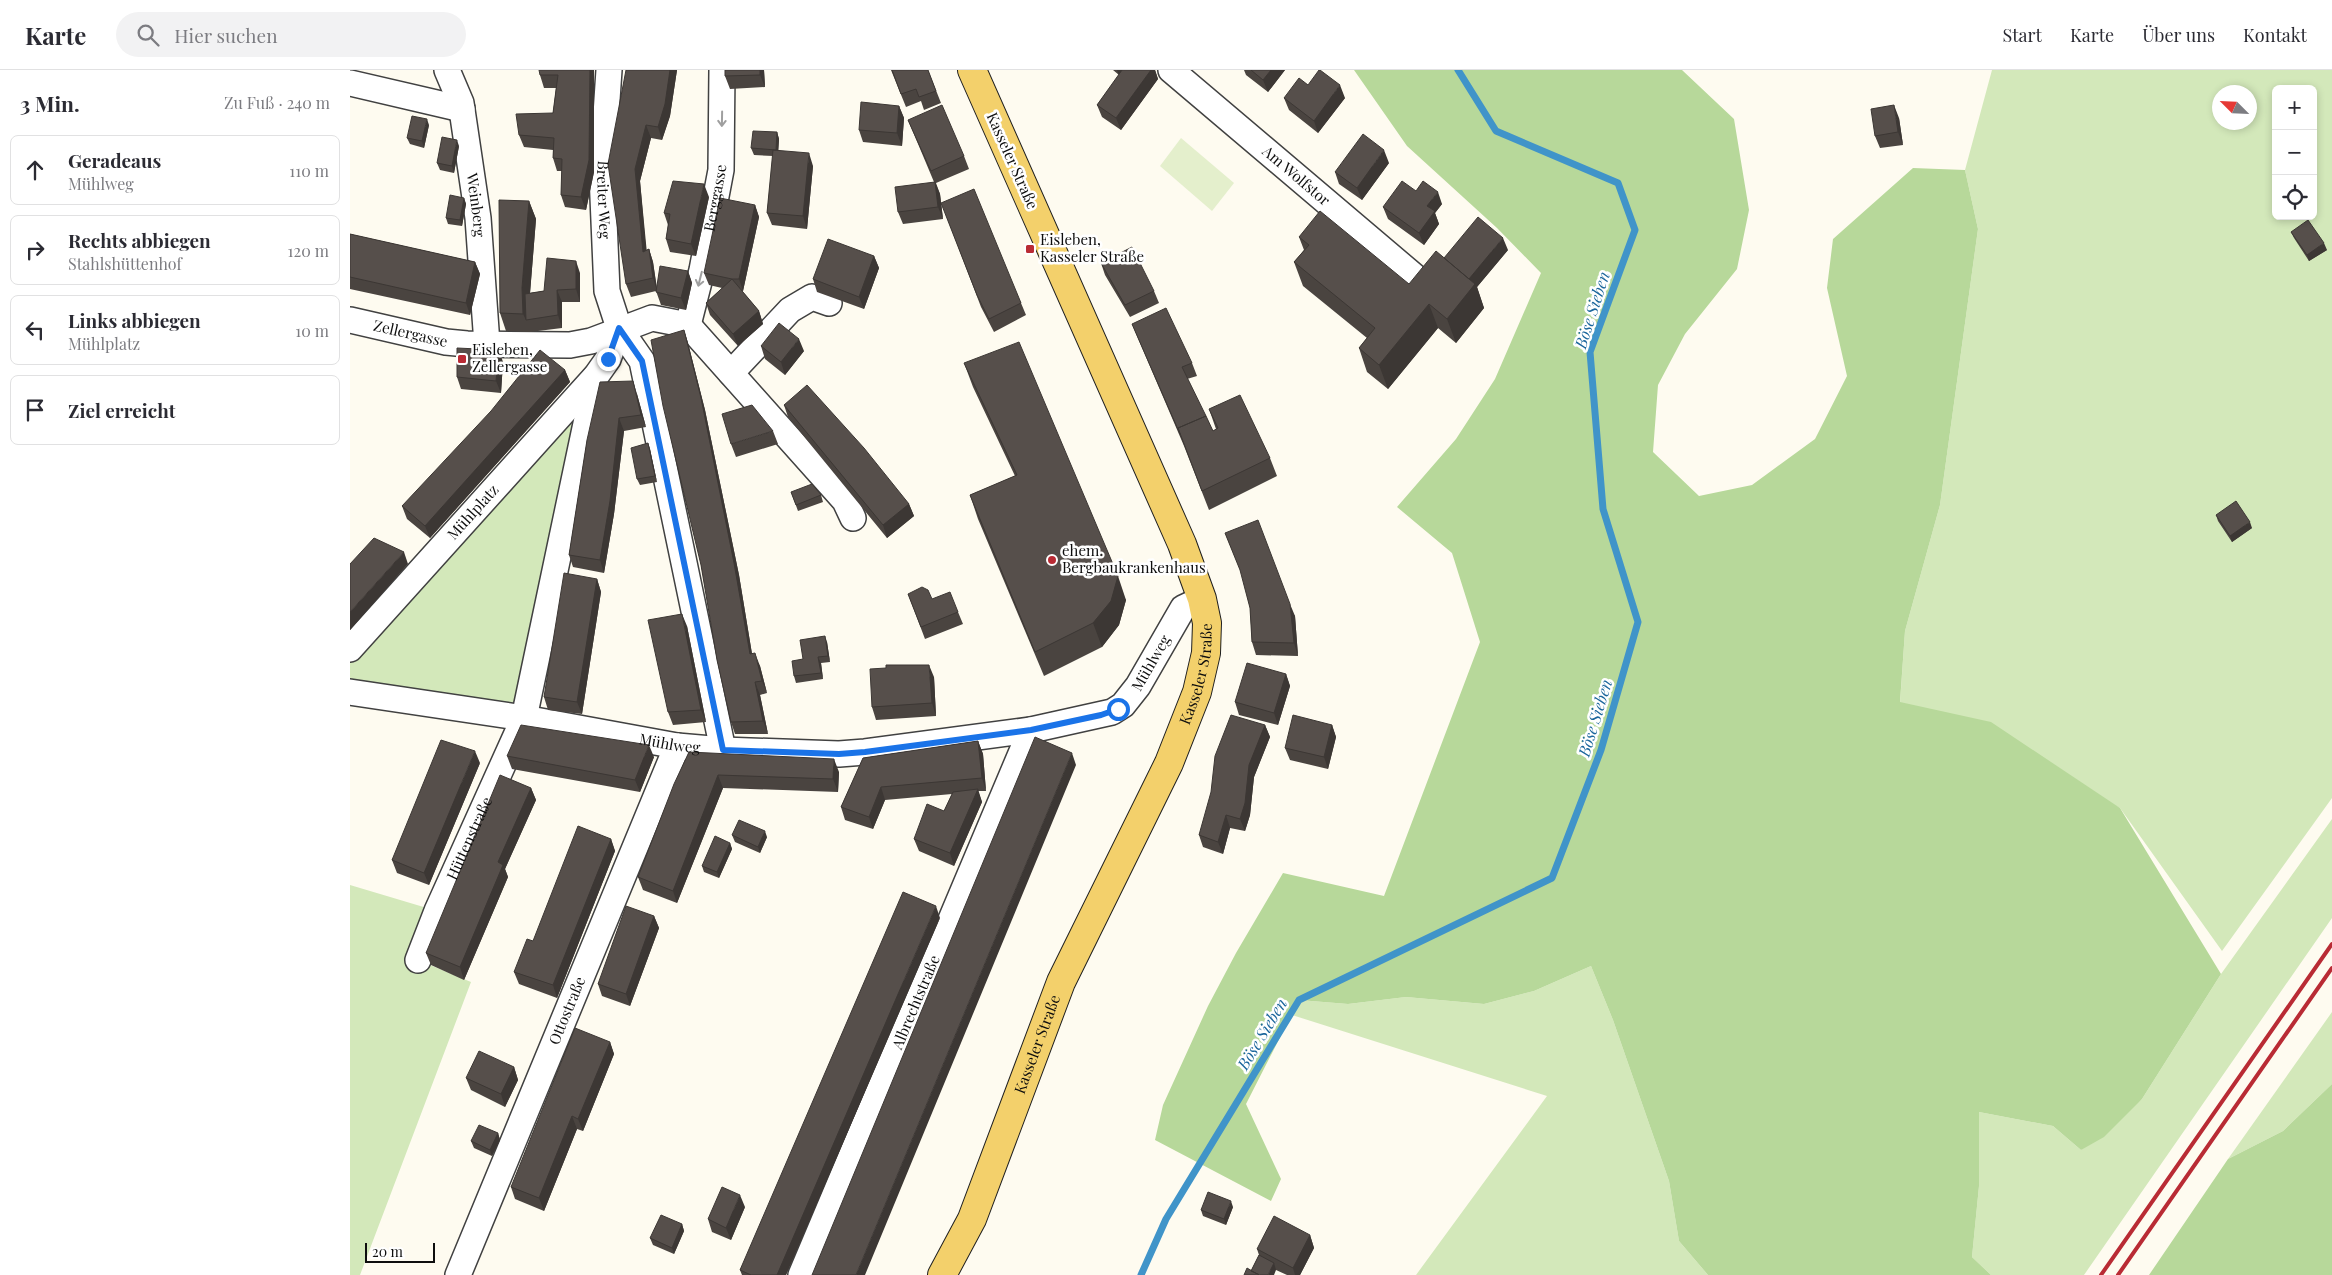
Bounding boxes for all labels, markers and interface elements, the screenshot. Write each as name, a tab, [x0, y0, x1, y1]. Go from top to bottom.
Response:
search box	[116, 12, 466, 57]
text: Karte	[25, 19, 86, 51]
icon: search	[134, 21, 162, 49]
text: Hier suchen	[174, 22, 277, 48]
text: Start	[2002, 23, 2042, 47]
text: Karte	[2070, 23, 2114, 47]
text: Über uns	[2142, 23, 2215, 47]
text: Kontakt	[2243, 23, 2307, 47]
north arrow	[2212, 85, 2257, 130]
map controls	[2272, 85, 2317, 220]
button: +	[2272, 85, 2317, 130]
text: 3 Min.	[20, 89, 80, 117]
text: Zu Fuß · 240 m	[224, 92, 330, 113]
street label: Kasseler Straße	[983, 109, 1043, 212]
one-way arrow	[717, 110, 727, 126]
button: −	[2272, 130, 2317, 175]
street label: Am Wolfstor	[1258, 140, 1335, 210]
text: Geradeaus	[68, 147, 161, 173]
icon: ahead	[21, 156, 49, 184]
text: 110 m	[289, 160, 329, 181]
street label: Breiter Weg	[593, 160, 616, 239]
street label: Berggasse	[699, 165, 730, 233]
street label: Weinberg	[462, 171, 490, 238]
text: Mühlweg	[68, 173, 134, 194]
button: locate	[2272, 175, 2317, 220]
text: Rechts abbiegen	[68, 227, 211, 253]
place label: Eisleben, Kasseler Straße	[1040, 229, 1144, 266]
icon: right	[21, 236, 49, 264]
text: 120 m	[288, 240, 329, 261]
marker: Eisleben, Kasseler Straße	[1024, 243, 1036, 255]
text: Stahlshüttenhof	[68, 253, 182, 274]
water label: Böse Sieben	[1569, 269, 1614, 352]
one-way arrow	[695, 271, 704, 287]
text: Links abbiegen	[68, 307, 201, 333]
street label: Zellergasse	[372, 315, 450, 351]
icon: left	[21, 316, 49, 344]
text: 10 m	[295, 320, 329, 341]
text: Mühlplatz	[68, 333, 140, 354]
place label: Eisleben, Zellergasse	[472, 339, 547, 376]
route end	[597, 348, 620, 371]
marker: Eisleben, Zellergasse	[456, 353, 468, 365]
icon: arrive	[21, 396, 49, 424]
text: Ziel erreicht	[68, 397, 176, 423]
street label: Mühlplatz	[442, 480, 502, 543]
place label: ehem. Bergbaukrankenhaus	[1062, 540, 1206, 577]
marker: ehem. Bergbaukrankenhaus	[1046, 554, 1058, 566]
street label: Kasseler Straße	[1174, 623, 1216, 727]
street label: Mühlweg	[1126, 631, 1175, 694]
water label: Böse Sieben	[1573, 677, 1616, 760]
route start	[1107, 698, 1130, 721]
street label: Mühlweg	[638, 728, 701, 757]
street label: Hüttenstraße	[441, 793, 496, 883]
street label: Albrechtstraße	[886, 952, 944, 1053]
street label: Ottostraße	[543, 973, 589, 1047]
street label: Kasseler Straße	[1009, 992, 1064, 1096]
water label: Böse Sieben	[1232, 994, 1291, 1074]
scale bar	[365, 1240, 435, 1263]
text: 20 m	[372, 1242, 403, 1261]

